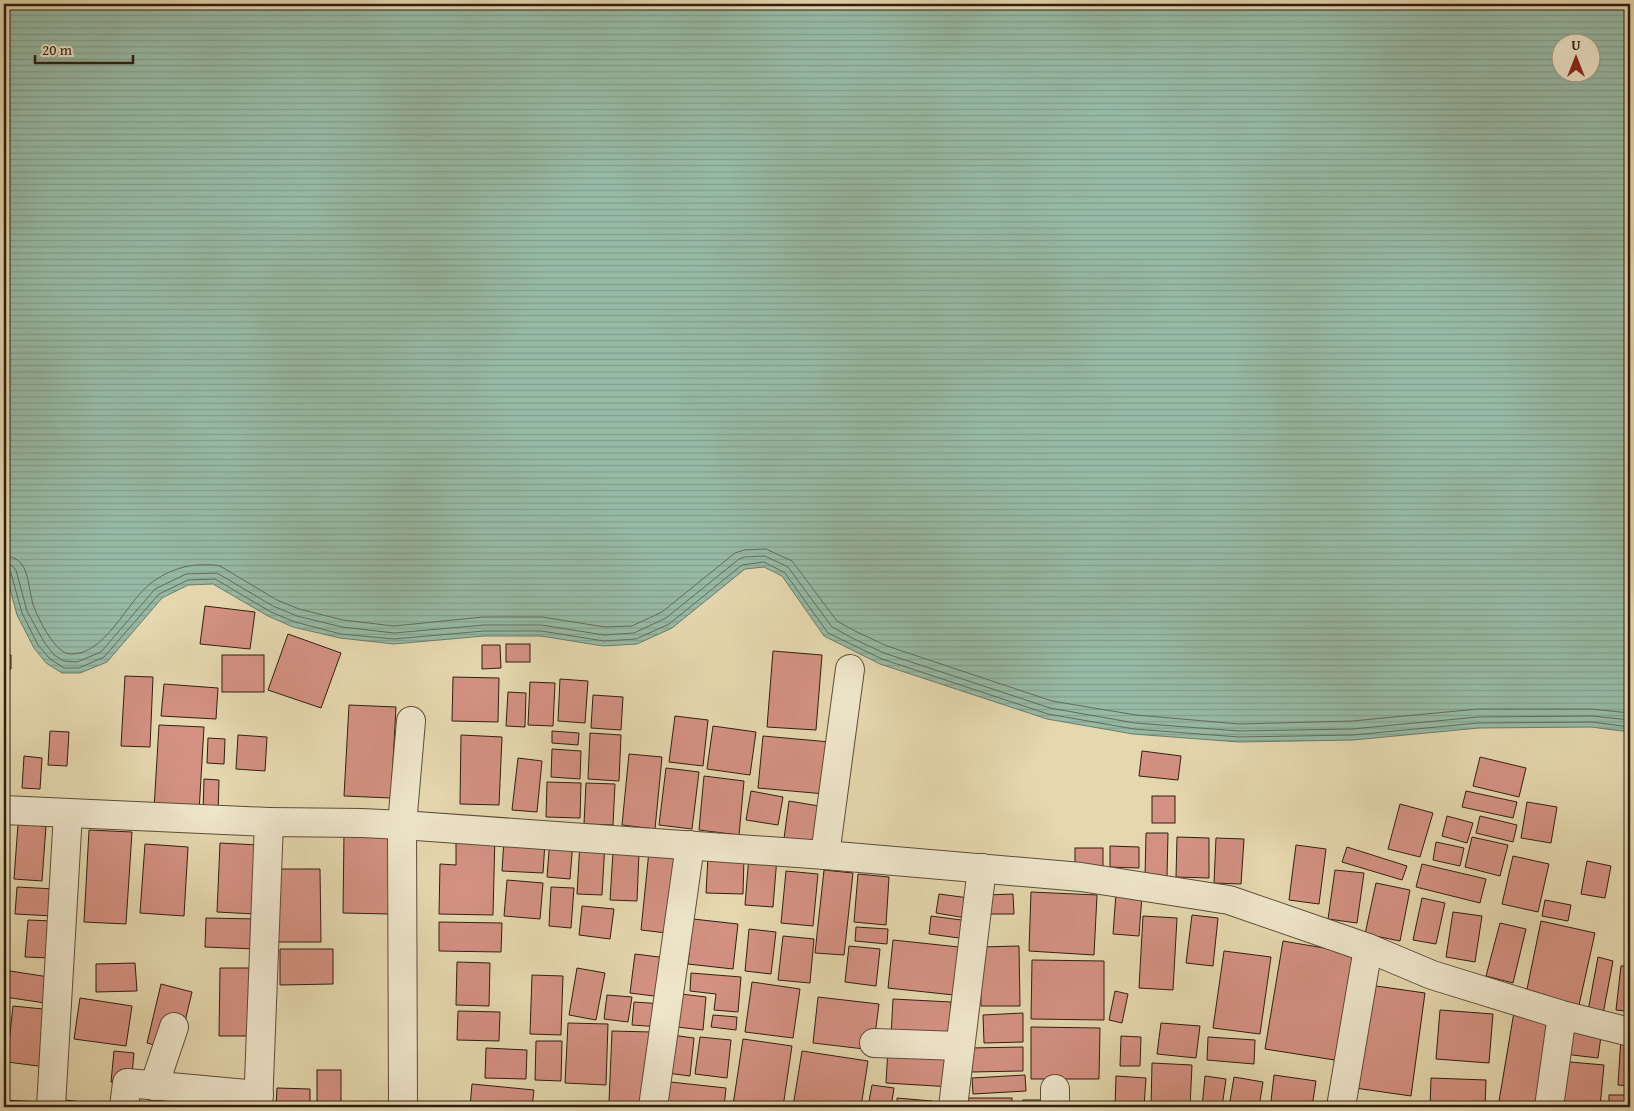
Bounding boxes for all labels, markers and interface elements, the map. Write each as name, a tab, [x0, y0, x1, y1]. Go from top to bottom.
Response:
scale bar	[35, 32, 132, 64]
north arrow	[1552, 32, 1602, 82]
text: U	[1571, 35, 1581, 55]
text: 20 m	[42, 39, 73, 60]

